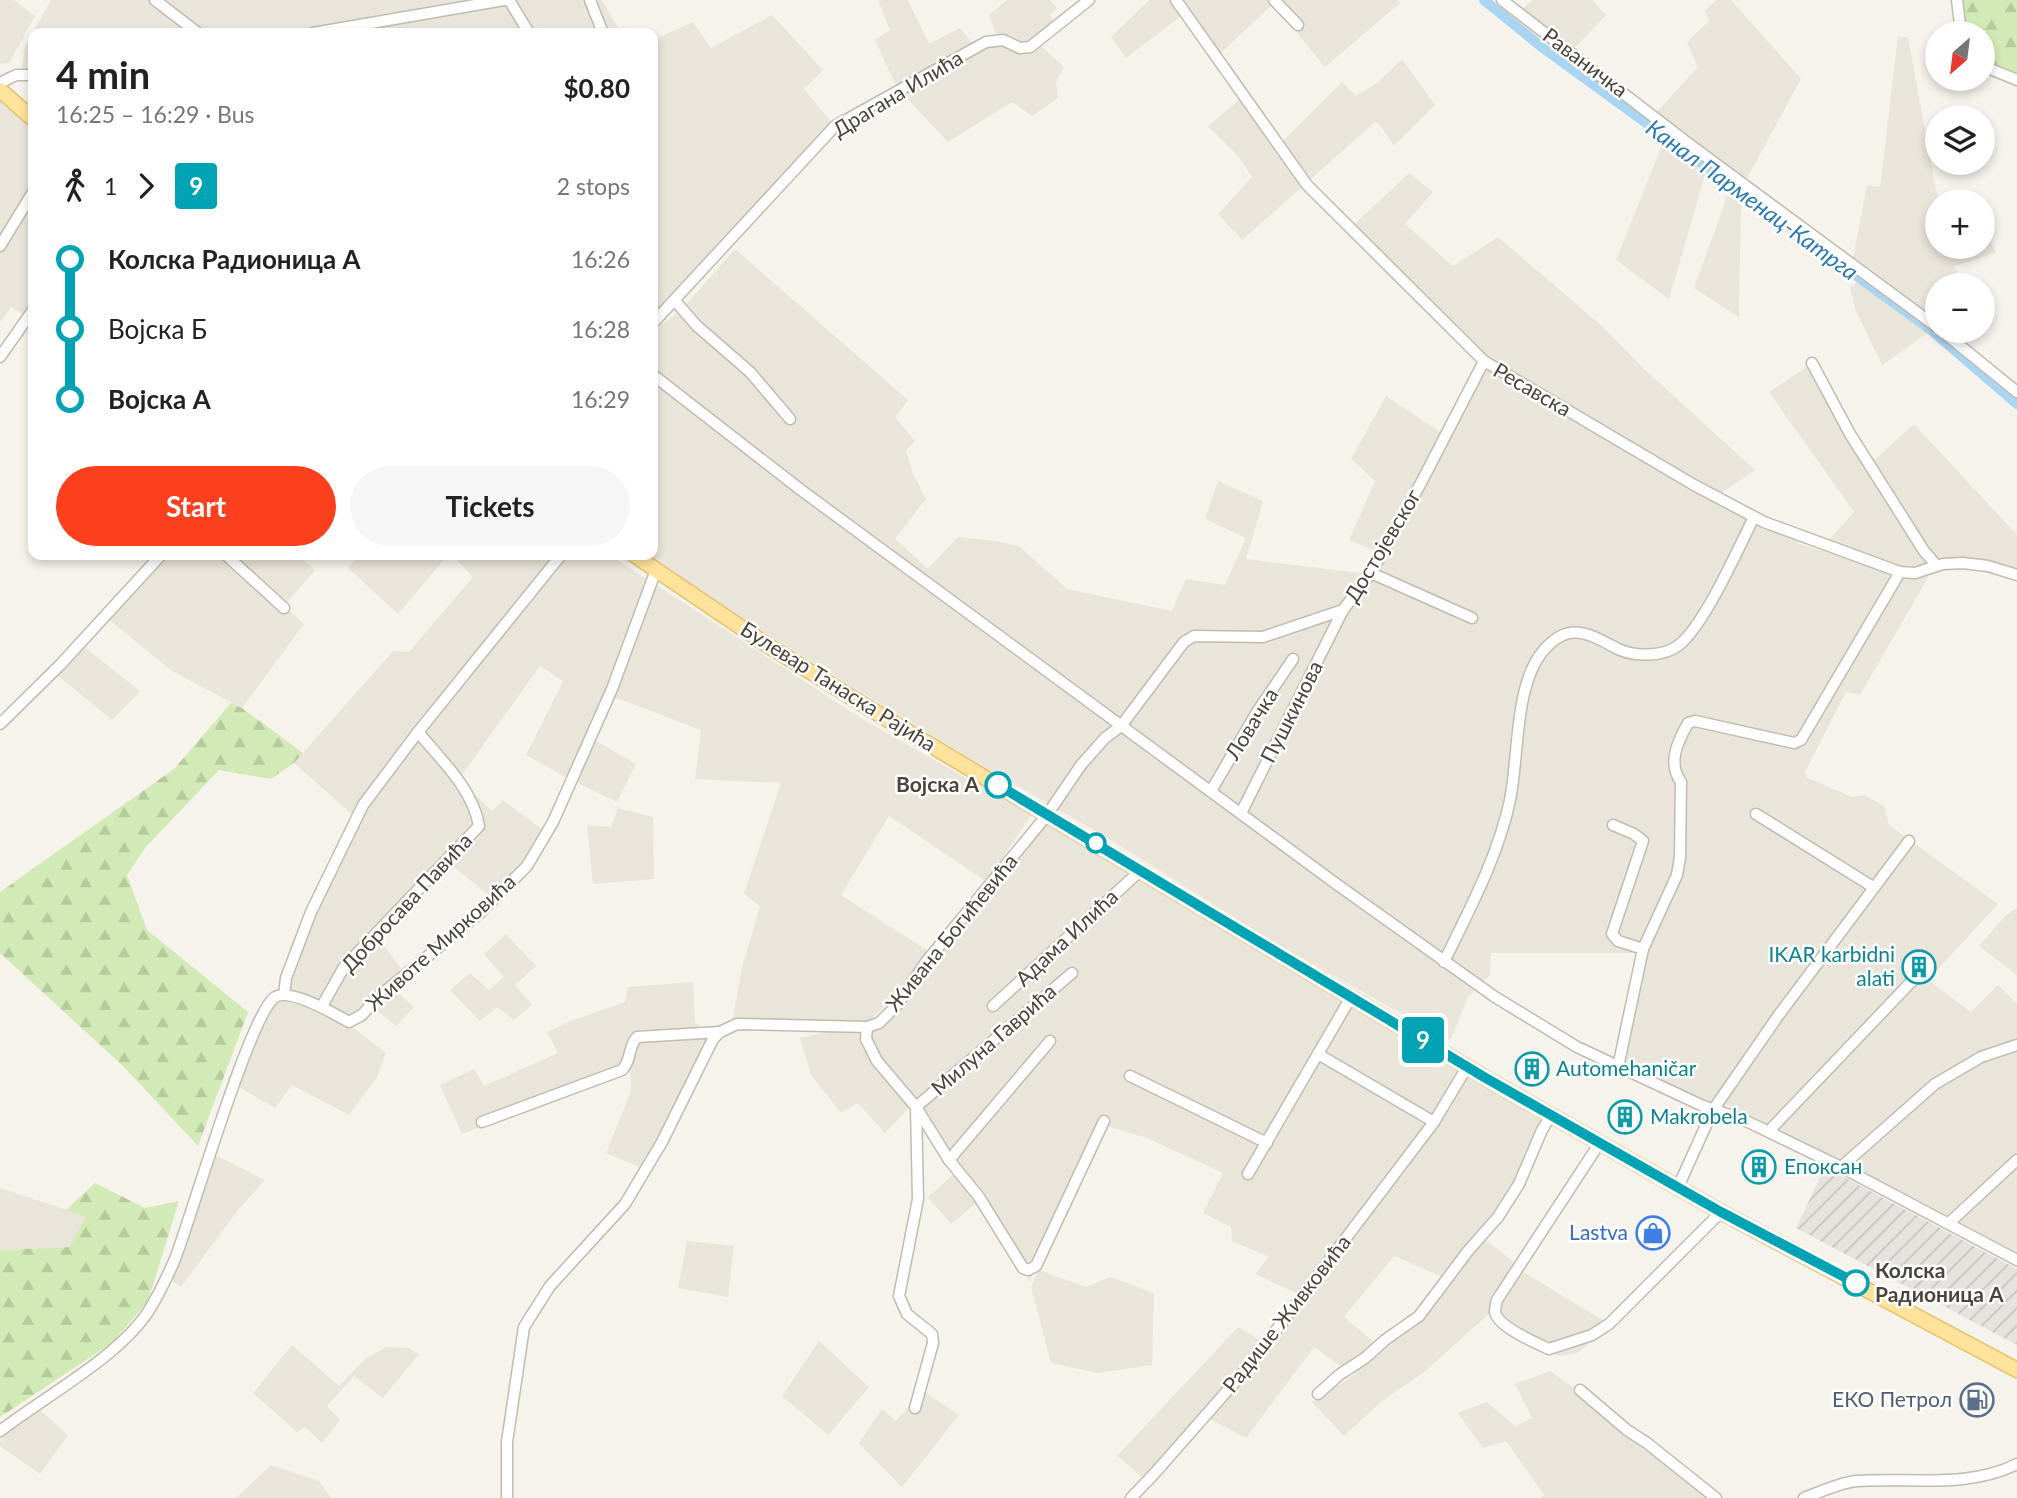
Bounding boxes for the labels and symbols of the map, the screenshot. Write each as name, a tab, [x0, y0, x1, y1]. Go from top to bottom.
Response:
north arrow	[1925, 21, 1995, 91]
street label: Раваничка	[1539, 22, 1633, 102]
street label: Драгана Илића	[828, 44, 967, 141]
water label: Канал Парменац-Катрга	[1641, 113, 1864, 285]
street label: Ресавска	[1490, 357, 1576, 421]
street label: Достојевског	[1338, 484, 1425, 606]
street label: Булевар Танаска Рајића	[737, 615, 941, 756]
street label: Пушкинова	[1254, 656, 1327, 766]
street label: Ловачка	[1218, 683, 1282, 765]
place label: Војска А	[896, 771, 979, 796]
marker: Војска А	[985, 772, 1011, 798]
street label: Добросава Павића	[335, 827, 477, 977]
unlabelled marker	[1086, 833, 1106, 853]
street label: Живана Богићевића	[880, 848, 1022, 1016]
street label: Животе Мирковића	[360, 868, 520, 1016]
street label: Адама Илића	[1010, 883, 1122, 991]
place label: IKAR karbidni alati	[1768, 941, 1895, 990]
building icon: IKAR karbidni alati	[1900, 948, 1938, 986]
street label: Милуна Гаврића	[925, 978, 1061, 1100]
line badge: 9	[1400, 1017, 1446, 1063]
building icon: Automehaničar	[1513, 1050, 1551, 1088]
place label: Automehaničar	[1556, 1055, 1697, 1080]
building icon: Makrobela	[1606, 1098, 1644, 1136]
place label: Makrobela	[1650, 1103, 1748, 1128]
building icon: Епоксан	[1740, 1148, 1778, 1186]
place label: Епоксан	[1784, 1153, 1862, 1178]
shop icon: Lastva	[1634, 1214, 1672, 1252]
place label: Lastva	[1569, 1219, 1628, 1244]
street label: Радише Живковића	[1217, 1229, 1355, 1397]
place label: Колска Радионица А	[1875, 1257, 2004, 1306]
marker: Колска Радионица А	[1843, 1270, 1869, 1296]
fuel station icon: ЕКО Петрол	[1958, 1381, 1996, 1419]
place label: ЕКО Петрол	[1832, 1386, 1952, 1411]

